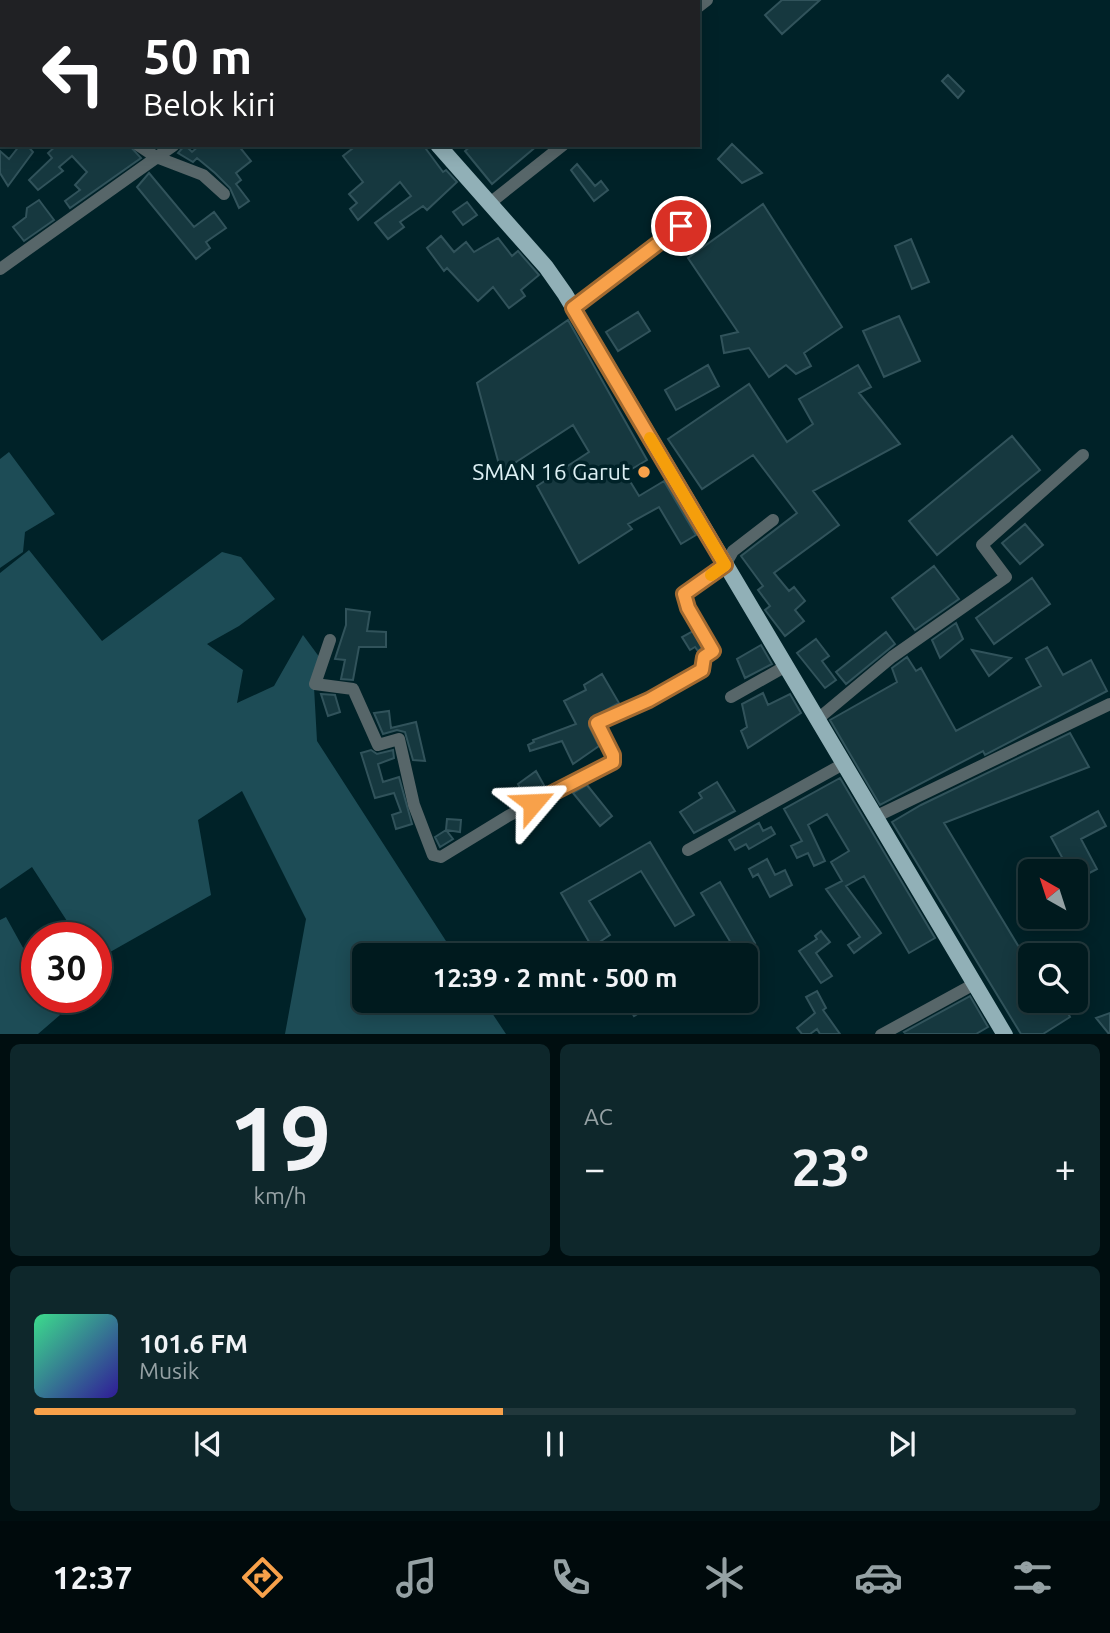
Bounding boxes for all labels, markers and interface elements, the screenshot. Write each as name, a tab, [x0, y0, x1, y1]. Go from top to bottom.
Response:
icon: left	[28, 28, 119, 119]
text: 50 m	[143, 28, 252, 83]
text: Belok kiri	[143, 86, 275, 122]
pin	[651, 196, 711, 256]
icon: arrive	[662, 207, 700, 245]
place label: SMAN 16 Garut	[472, 459, 630, 484]
marker: SMAN 16 Garut	[636, 464, 652, 480]
position arrow	[496, 766, 570, 840]
north arrow	[1018, 859, 1088, 929]
map controls	[1018, 859, 1088, 1013]
speed limit sign: 30	[21, 922, 112, 1013]
button: search	[1018, 943, 1088, 1013]
text: 12:39 · 2 mnt · 500 m	[433, 963, 677, 992]
text: 19	[229, 1086, 331, 1188]
text: AC	[584, 1104, 613, 1129]
text: 23°	[791, 1138, 869, 1196]
text: −	[584, 1147, 605, 1189]
text: +	[1055, 1147, 1076, 1189]
text: km/h	[253, 1183, 307, 1208]
text: 101.6 FM	[139, 1329, 248, 1358]
text: Musik	[139, 1358, 199, 1383]
icon: previous	[189, 1425, 227, 1463]
icon: pause	[536, 1425, 574, 1463]
icon: next	[883, 1425, 921, 1463]
icon: directions	[238, 1553, 287, 1602]
icon: music	[392, 1553, 441, 1602]
icon: phone	[546, 1553, 595, 1602]
icon: climate	[700, 1553, 749, 1602]
icon: car	[854, 1553, 903, 1602]
icon: filters	[1008, 1553, 1057, 1602]
text: 12:37	[53, 1559, 133, 1595]

